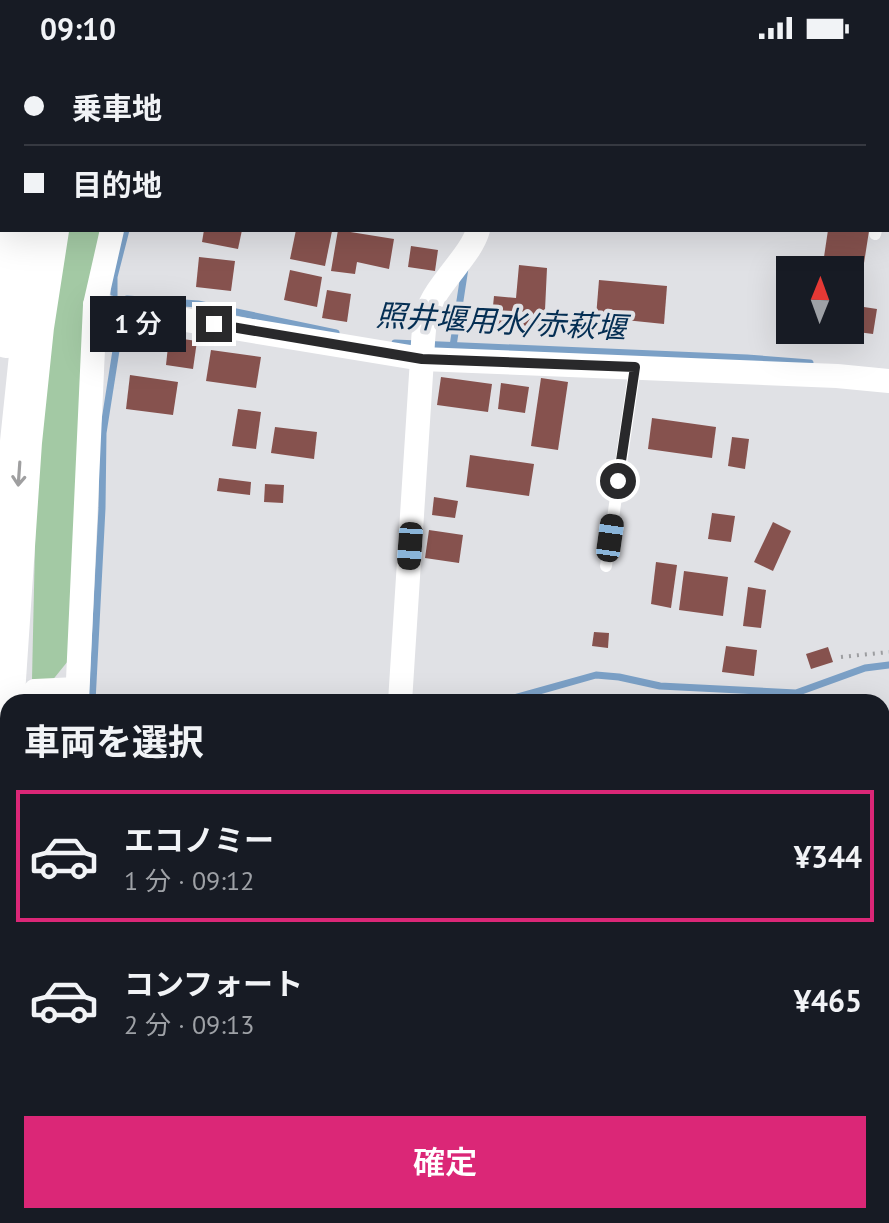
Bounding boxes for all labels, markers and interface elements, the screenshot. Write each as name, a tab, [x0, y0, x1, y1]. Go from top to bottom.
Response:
text: 09:10	[40, 9, 116, 48]
text: 乗車地	[72, 88, 162, 127]
text: 目的地	[72, 165, 162, 204]
north arrow	[776, 256, 864, 344]
map controls	[776, 256, 864, 344]
water label: 照井堰用水/赤萩堰	[375, 294, 632, 347]
callout: 1 分	[90, 296, 186, 352]
route end	[196, 306, 232, 342]
text: 1 分	[114, 307, 162, 340]
one-way arrow	[11, 460, 26, 487]
route start	[600, 463, 636, 499]
car	[595, 513, 625, 563]
car	[396, 521, 424, 571]
text: 車両を選択	[24, 718, 204, 765]
icon: car	[28, 820, 100, 892]
text: エコノミー	[124, 820, 274, 859]
text: ¥344	[794, 837, 862, 876]
text: 1 分 · 09:12	[124, 864, 254, 897]
icon: car	[28, 964, 100, 1036]
text: コンフォート	[124, 964, 303, 1003]
text: ¥465	[794, 981, 862, 1020]
text: 2 分 · 09:13	[124, 1008, 254, 1041]
button: 確定	[24, 1116, 866, 1208]

